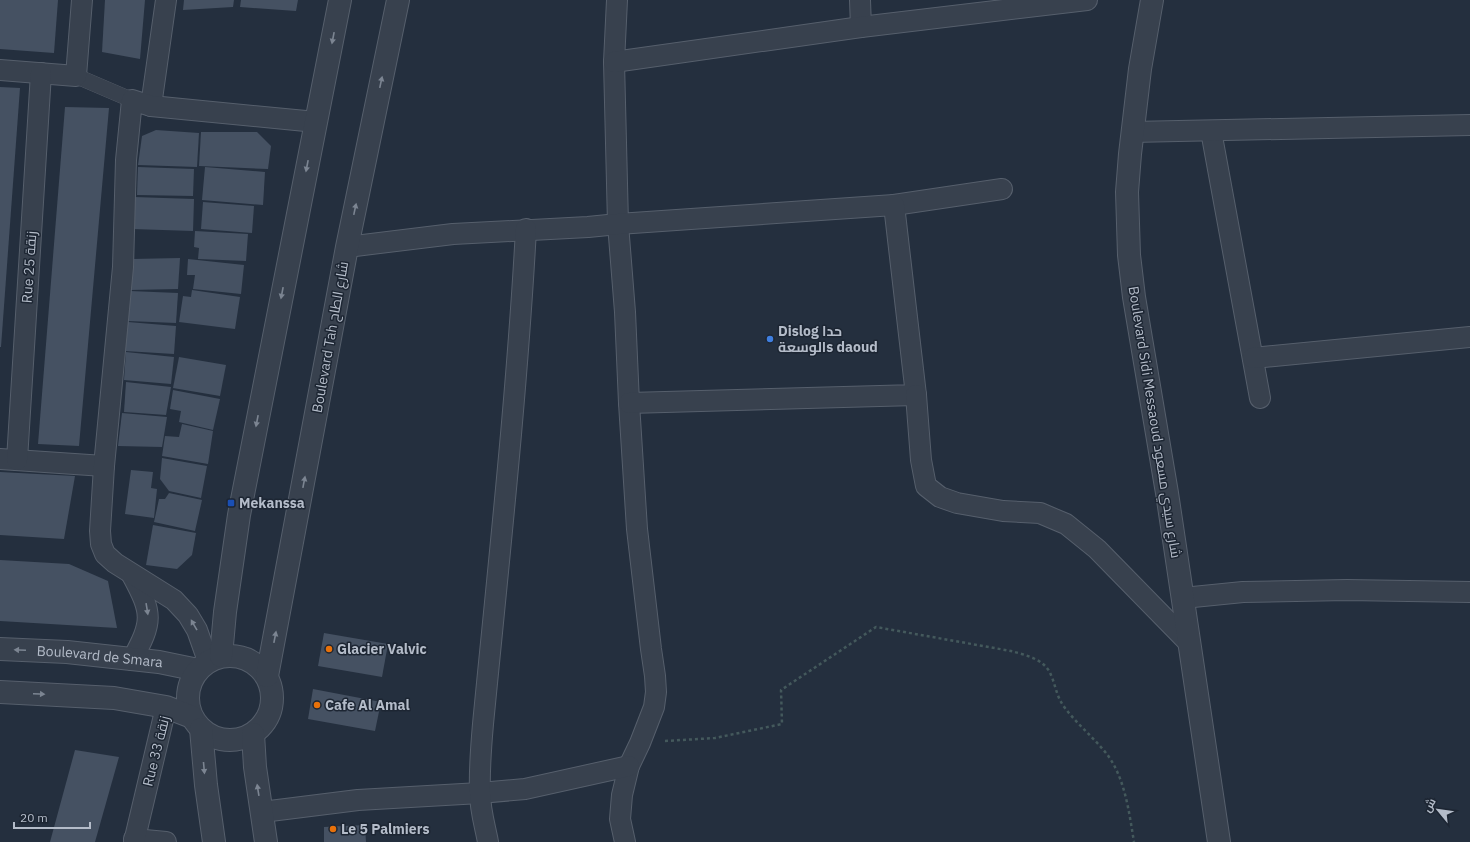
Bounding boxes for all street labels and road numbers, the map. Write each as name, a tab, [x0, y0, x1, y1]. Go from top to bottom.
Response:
street label: Rue 25 زنقة	[17, 230, 41, 304]
street label: Boulevard Tah شارع الطاح	[308, 260, 352, 414]
street label: Boulevard Sidi Messaoud شارع سيدي مسعود	[1122, 285, 1185, 560]
street label: Boulevard de Smara	[36, 642, 164, 671]
street label: Rue 33 زنقة	[138, 714, 174, 788]

